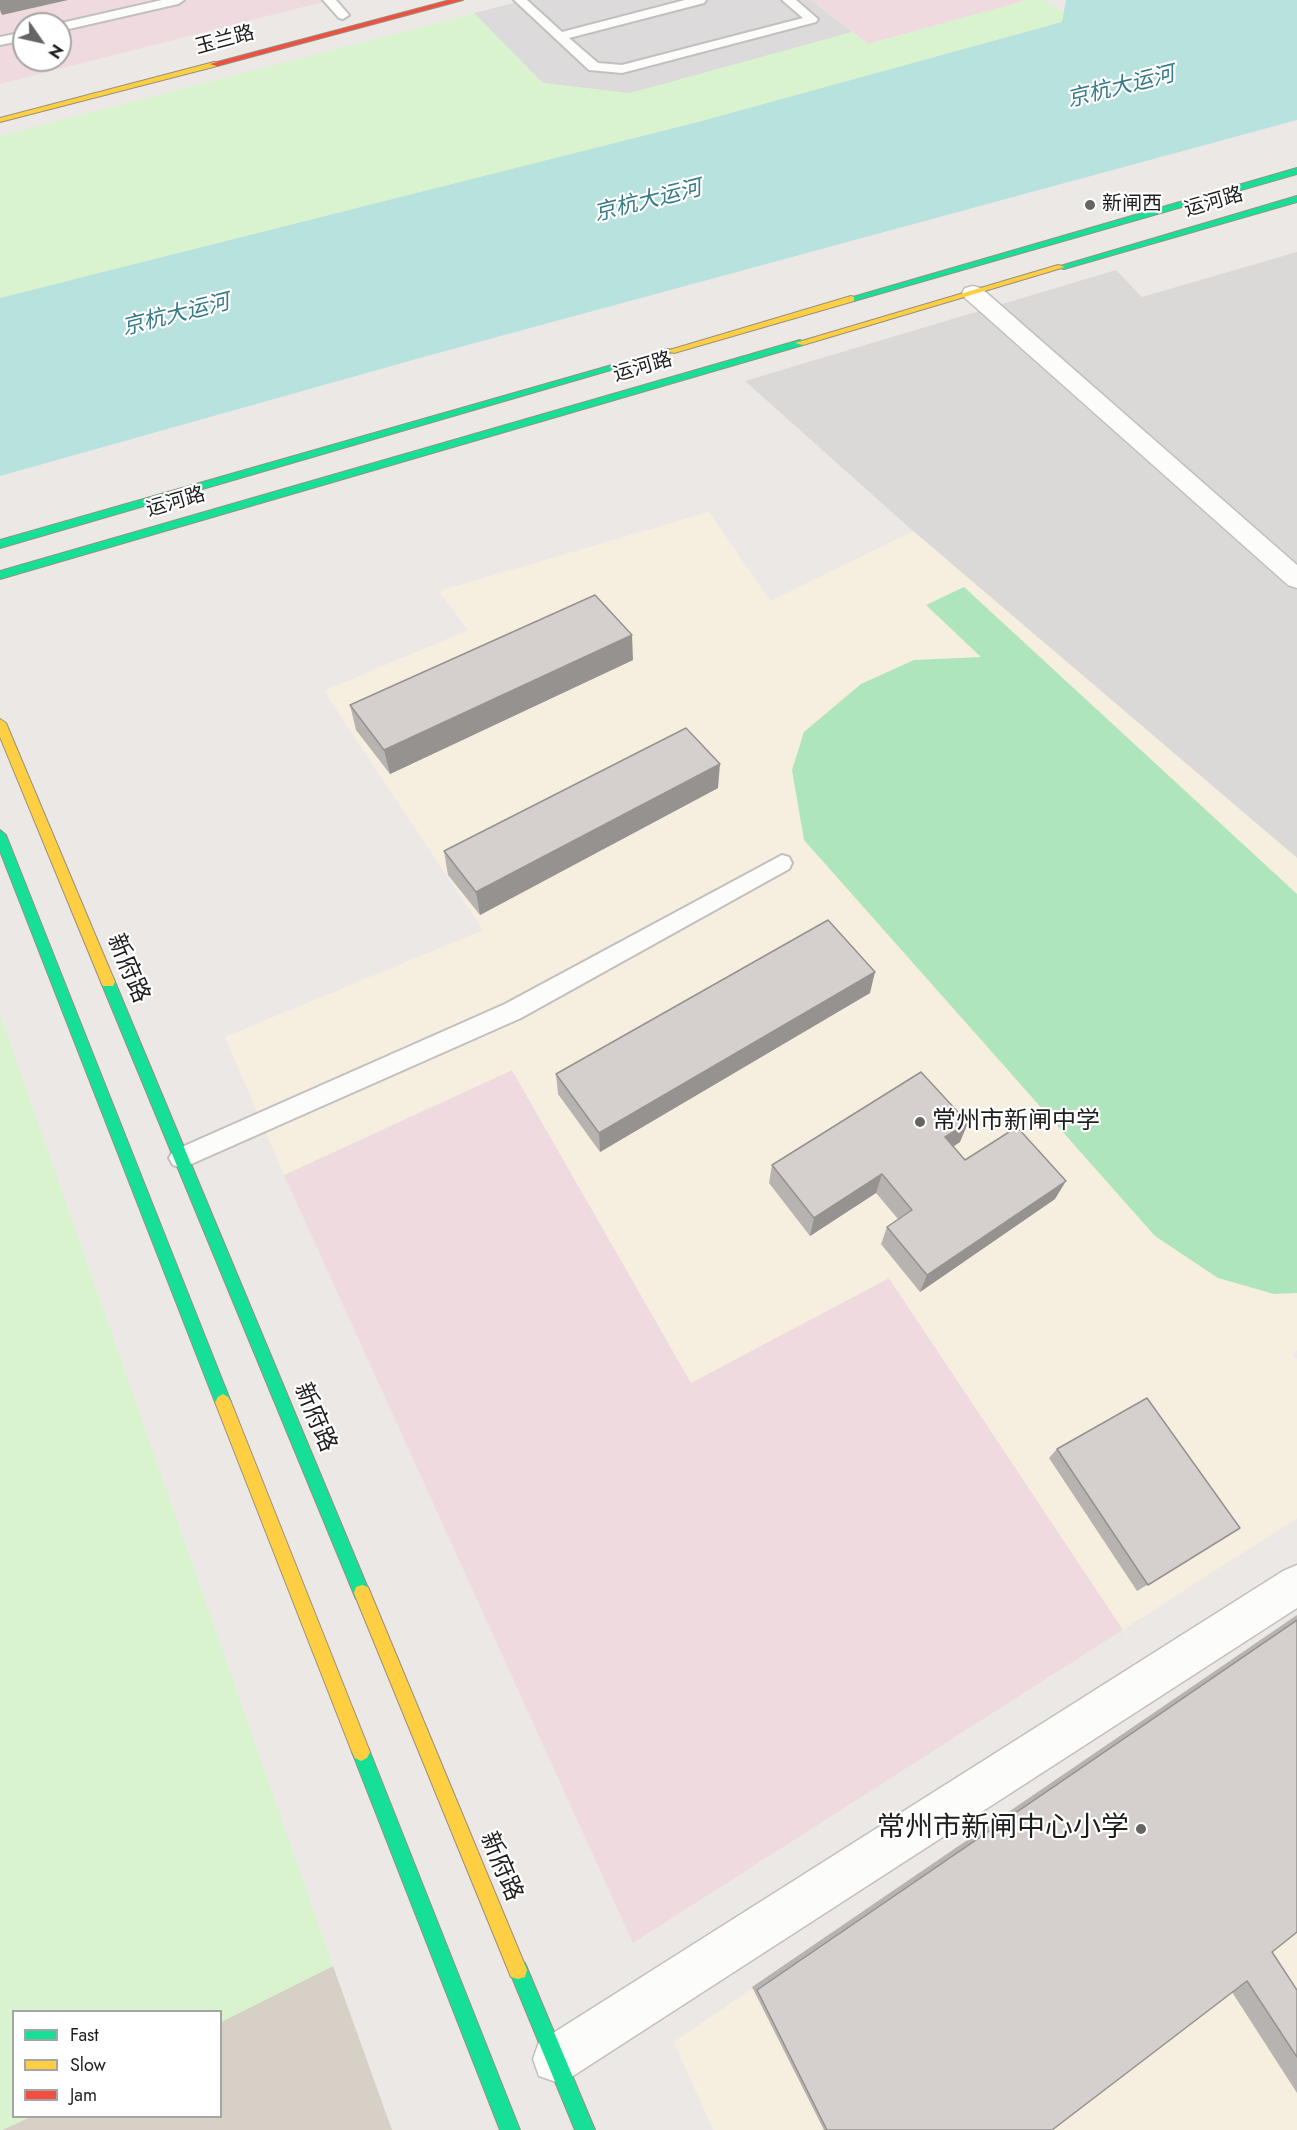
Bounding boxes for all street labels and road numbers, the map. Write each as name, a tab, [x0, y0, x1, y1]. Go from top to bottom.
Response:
street label: 玉兰路	[193, 22, 257, 60]
street label: 运河路	[1182, 183, 1246, 223]
street label: 运河路	[611, 348, 675, 388]
street label: 运河路	[144, 483, 208, 523]
street label: 新府路	[100, 930, 154, 1008]
street label: 新府路	[287, 1379, 341, 1457]
street label: 新府路	[473, 1828, 527, 1906]

